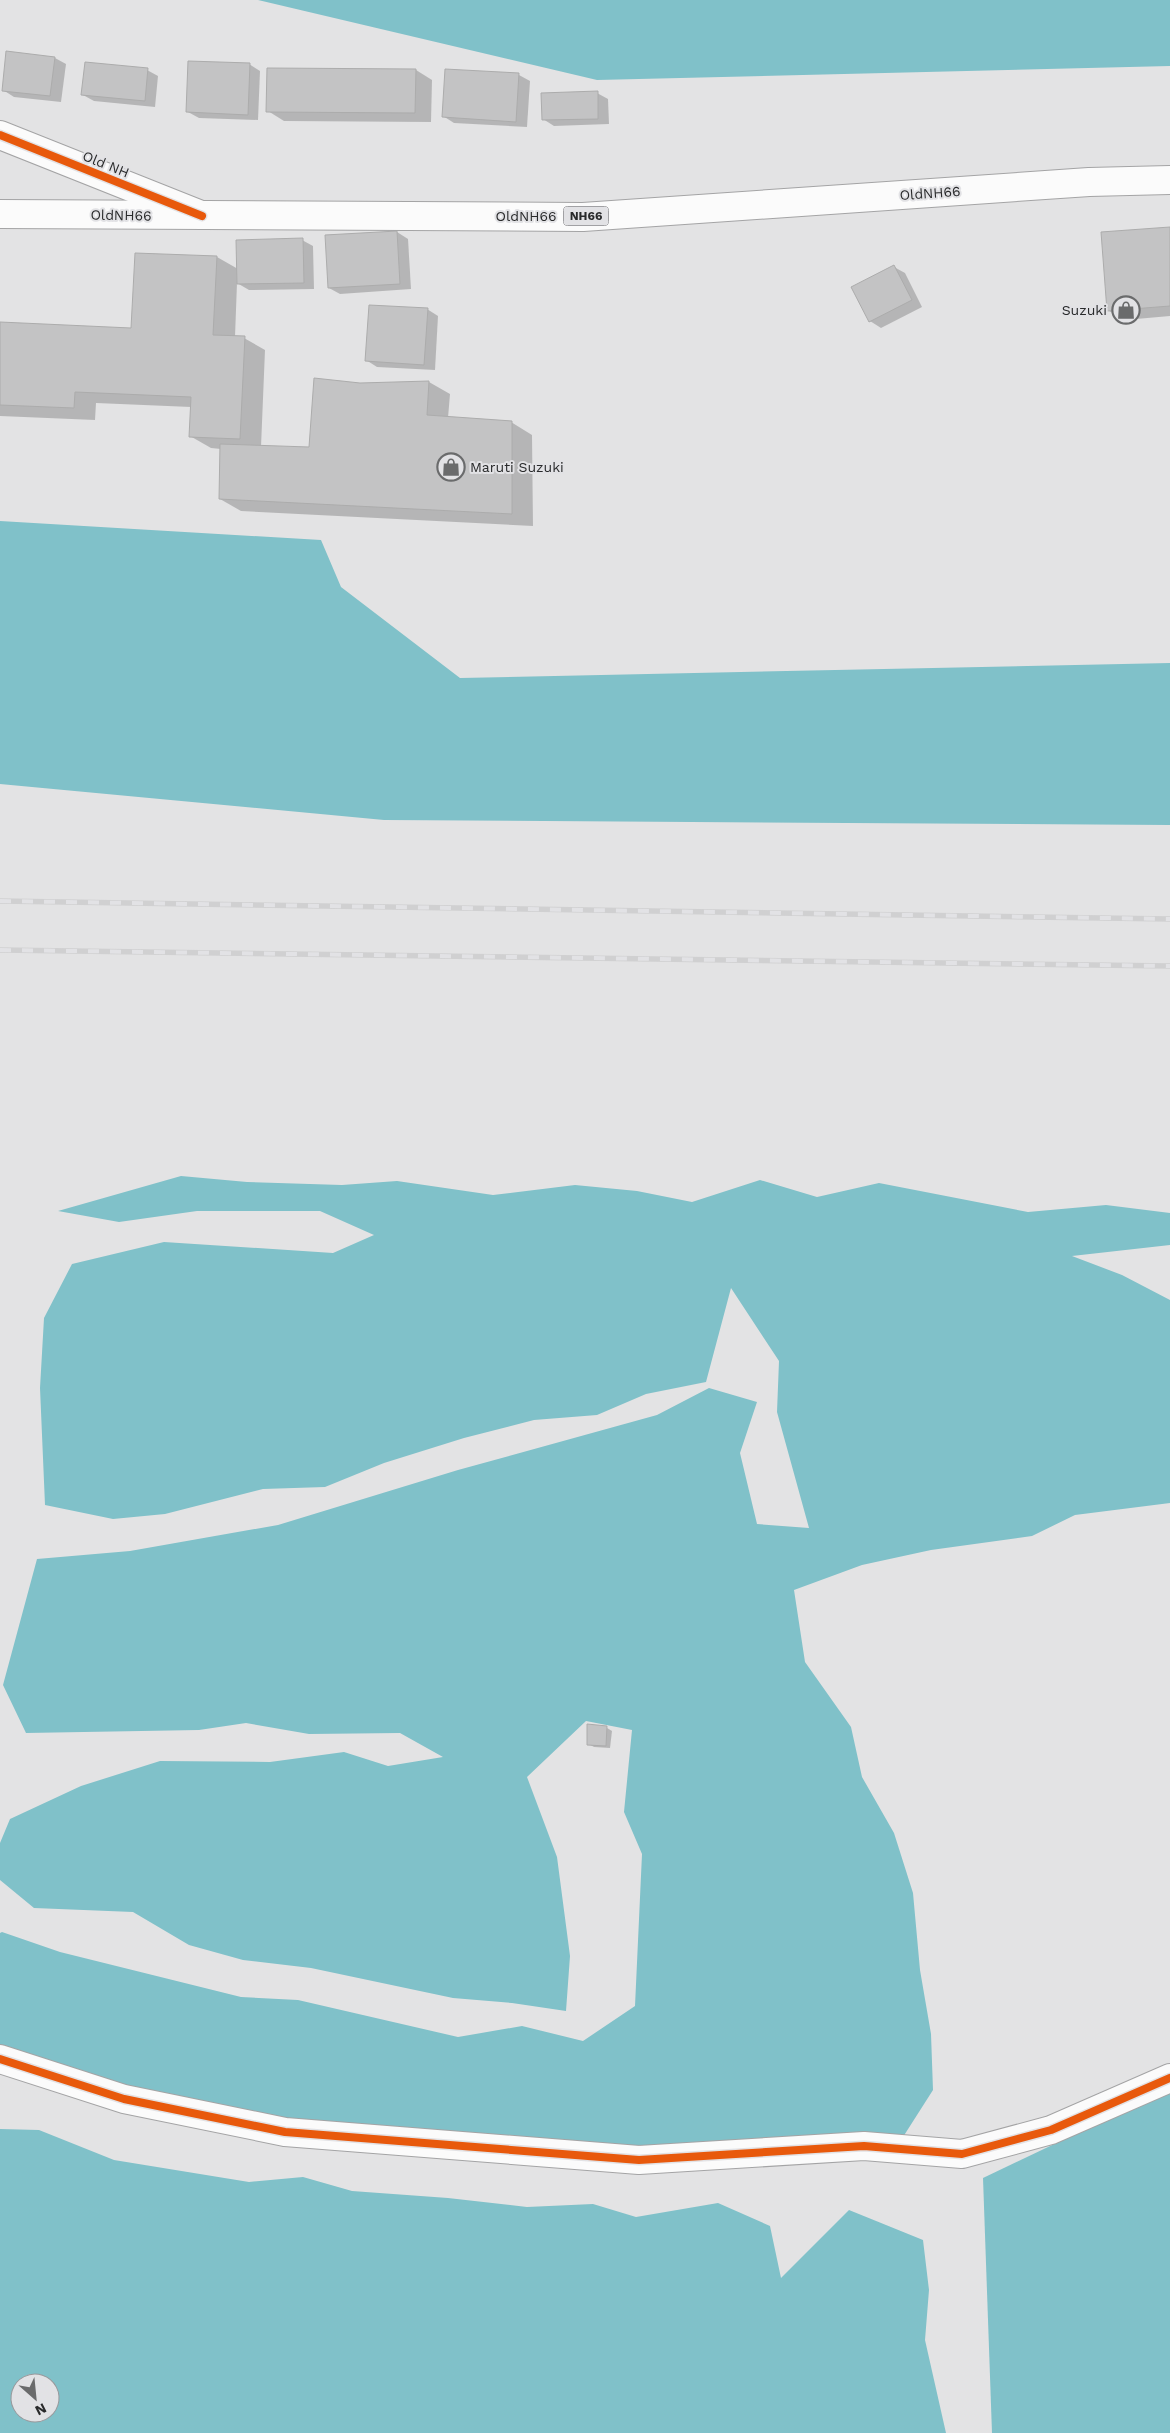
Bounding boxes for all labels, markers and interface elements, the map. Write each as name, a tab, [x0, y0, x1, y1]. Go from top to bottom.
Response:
street label: Old NH	[80, 147, 132, 181]
street label: OldNH66	[899, 183, 961, 203]
street label: OldNH66	[90, 206, 152, 224]
road number: NH66	[564, 207, 608, 226]
street label: OldNH66	[495, 208, 557, 224]
shop icon: Suzuki	[1111, 295, 1141, 325]
place label: Suzuki	[1062, 302, 1107, 318]
shop icon: Maruti Suzuki	[436, 452, 466, 482]
place label: Maruti Suzuki	[470, 459, 564, 475]
north arrow	[10, 2373, 60, 2423]
text: N	[33, 2400, 49, 2419]

